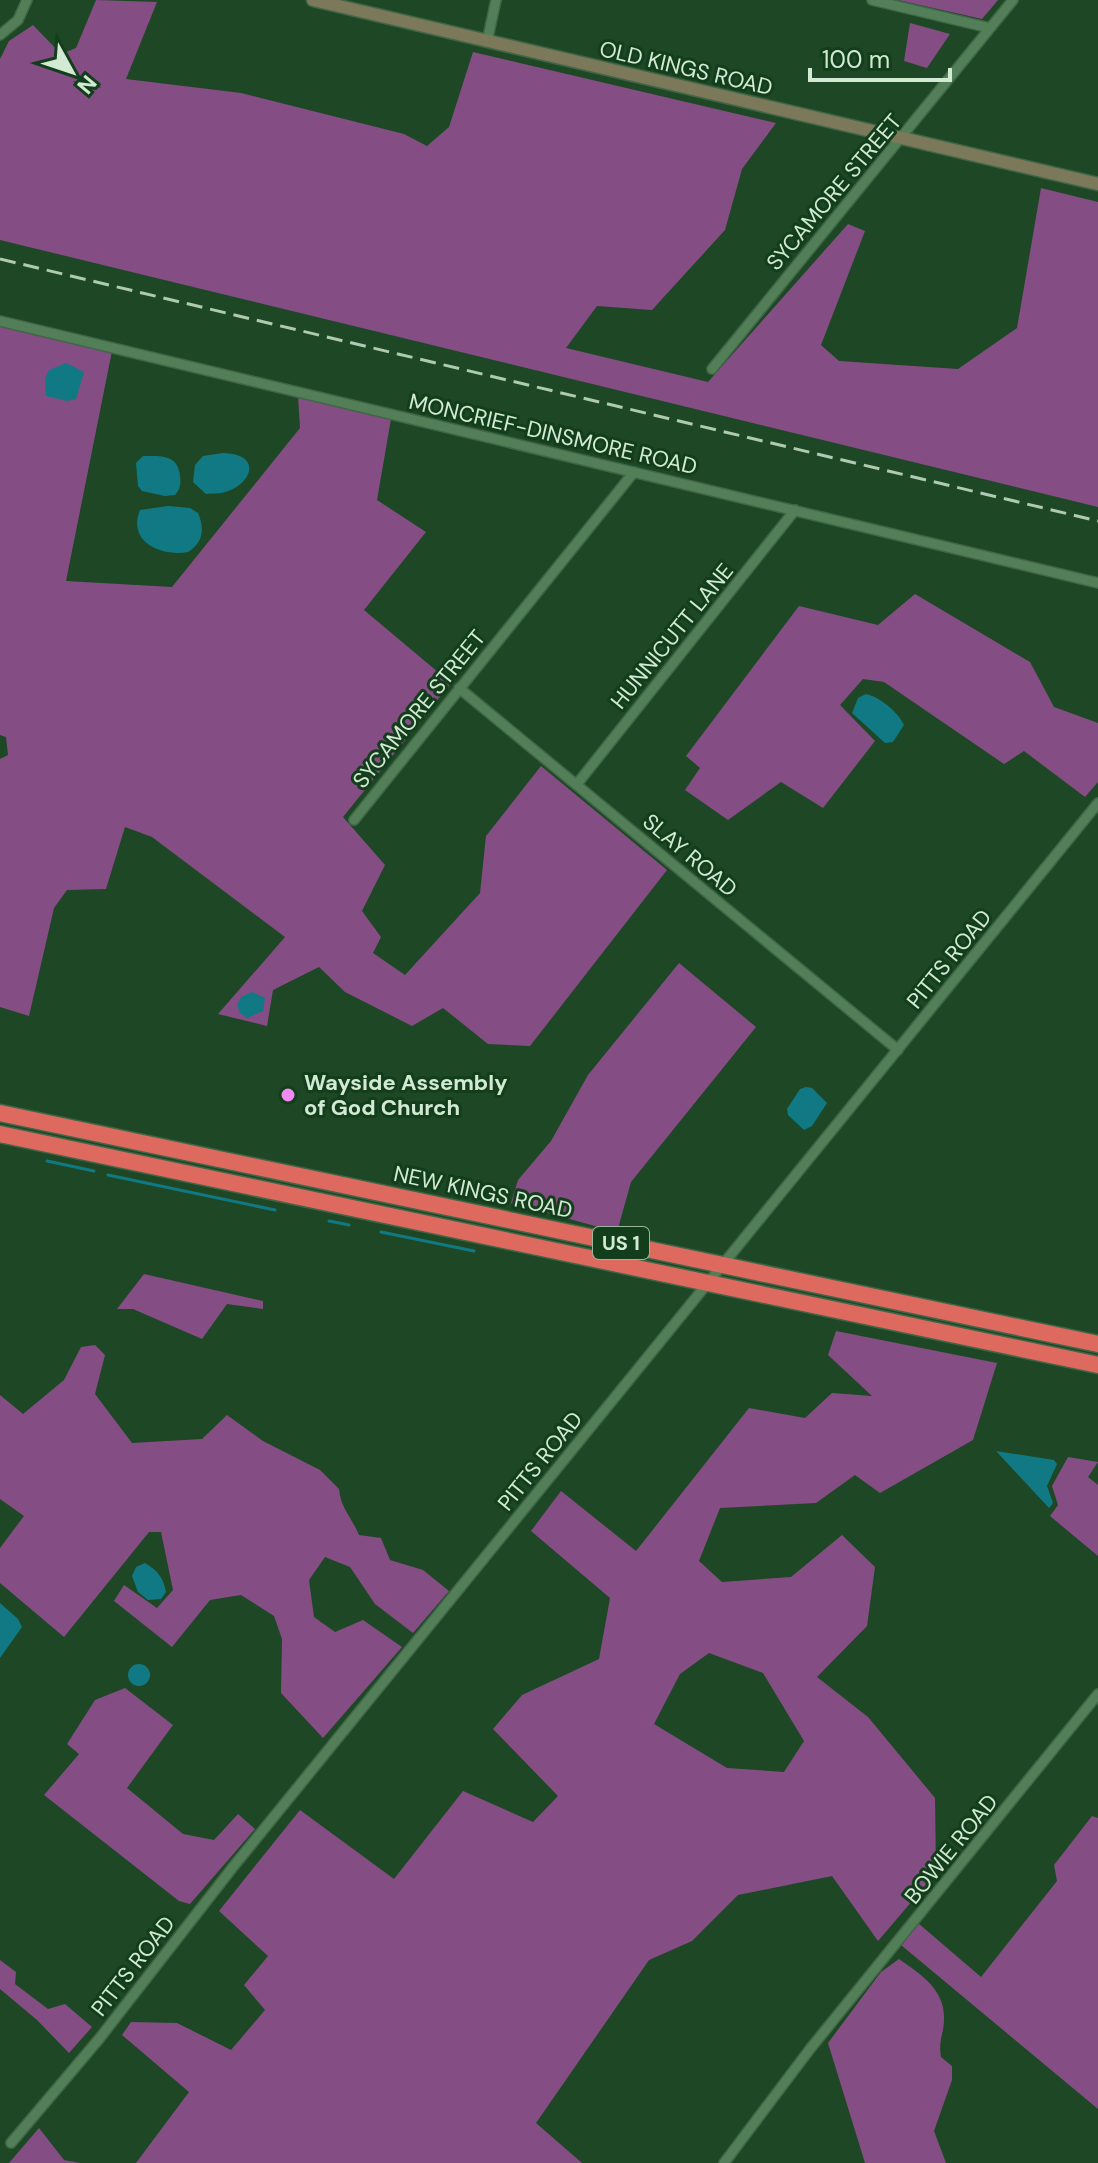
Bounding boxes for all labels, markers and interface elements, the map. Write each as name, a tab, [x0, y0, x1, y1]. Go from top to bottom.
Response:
north arrow	[32, 32, 112, 112]
scale bar	[810, 32, 950, 82]
street label: OLD KINGS ROAD	[597, 34, 775, 102]
text: 100 m	[822, 44, 890, 75]
text: N	[71, 69, 103, 100]
street label: SYCAMORE STREET	[760, 108, 908, 276]
street label: MONCRIEF-DINSMORE ROAD	[406, 387, 700, 481]
street label: HUNNICUTT LANE	[604, 557, 740, 715]
street label: SYCAMORE STREET	[346, 624, 492, 794]
street label: SLAY ROAD	[637, 807, 743, 903]
street label: PITTS ROAD	[900, 903, 998, 1015]
place label: Wayside Assembly of God Church	[304, 1068, 507, 1122]
marker: Wayside Assembly of God Church	[279, 1086, 297, 1104]
street label: NEW KINGS ROAD	[391, 1159, 575, 1225]
road number: US 1	[593, 1227, 649, 1259]
street label: PITTS ROAD	[491, 1405, 589, 1517]
street label: BOWIE ROAD	[898, 1788, 1004, 1910]
street label: PITTS ROAD	[85, 1910, 181, 2022]

